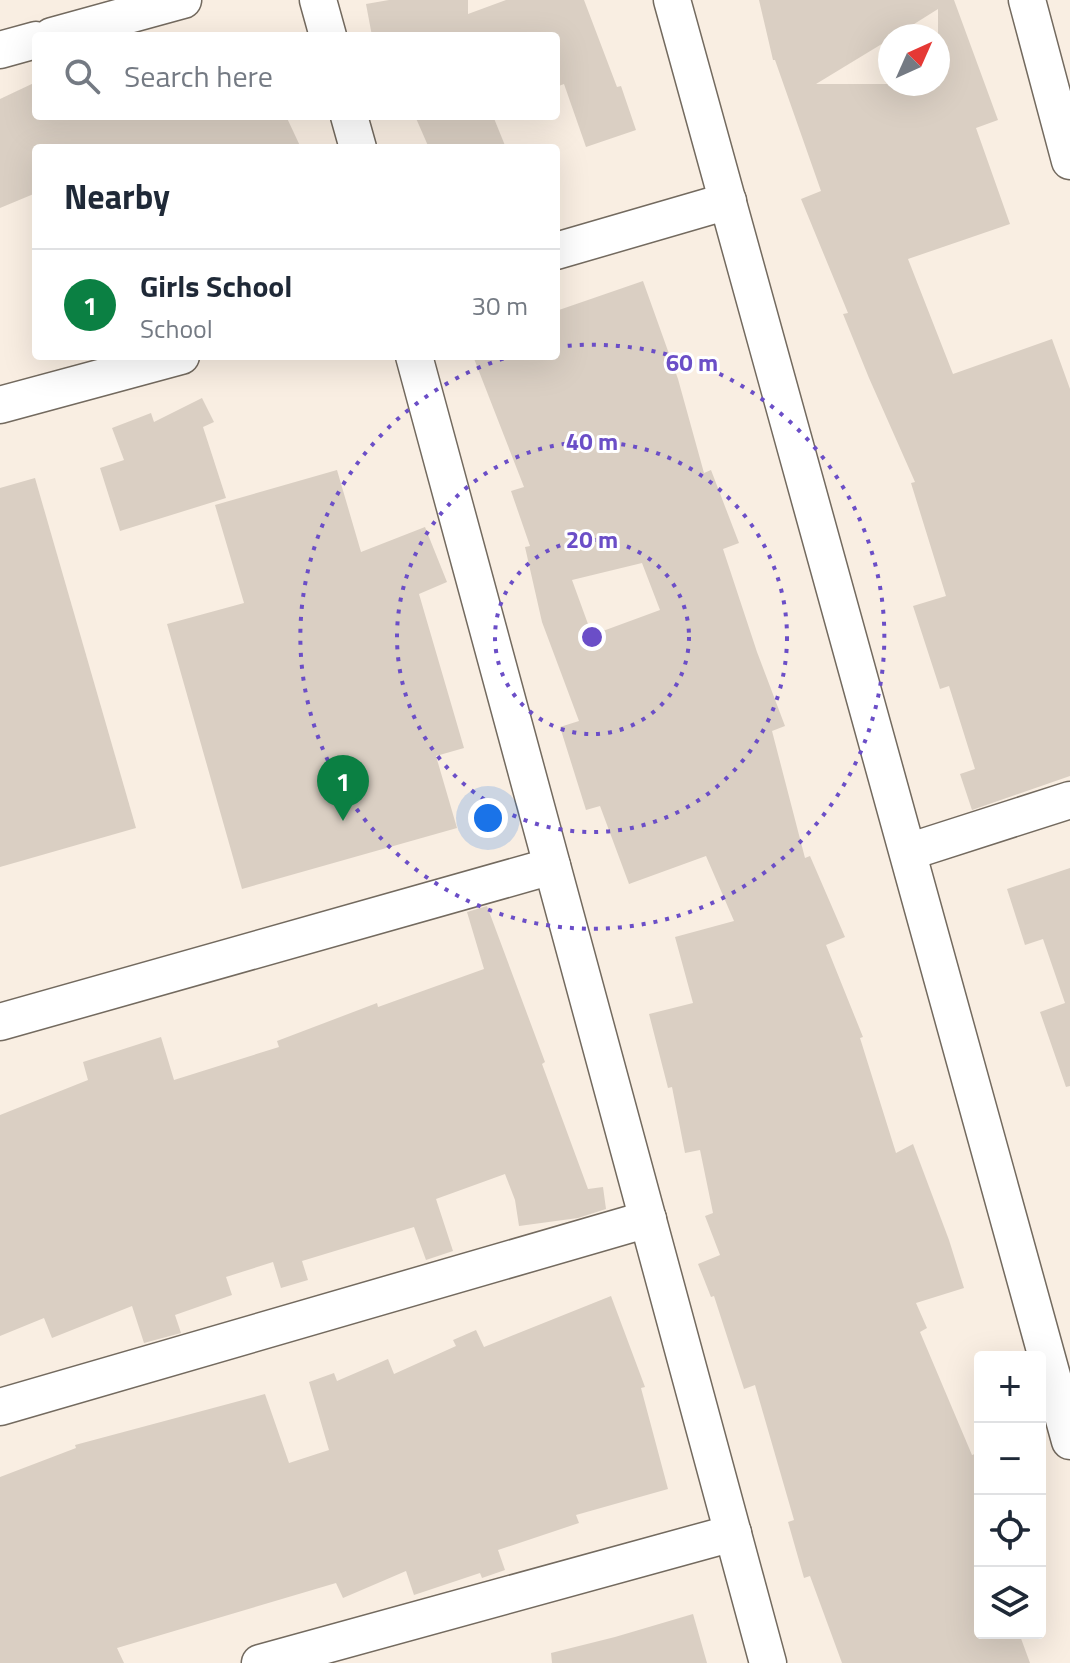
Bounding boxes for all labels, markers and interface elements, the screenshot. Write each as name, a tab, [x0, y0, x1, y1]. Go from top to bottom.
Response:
north arrow	[878, 24, 950, 96]
search box	[32, 32, 560, 120]
text: Search here	[124, 53, 273, 99]
icon: search	[60, 54, 104, 98]
text: Nearby	[64, 170, 170, 222]
text: Girls School	[140, 263, 292, 309]
text: 1	[83, 286, 97, 325]
text: 30 m	[471, 286, 528, 325]
text: School	[140, 309, 213, 348]
text: 60 m	[666, 344, 718, 380]
text: 40 m	[566, 423, 618, 459]
text: 20 m	[566, 521, 618, 557]
centre of rings	[578, 623, 606, 651]
pin: 1	[317, 755, 369, 821]
your location	[468, 798, 508, 838]
map controls	[974, 1351, 1046, 1639]
button: +	[974, 1351, 1046, 1423]
button: −	[974, 1423, 1046, 1495]
button: locate	[974, 1495, 1046, 1567]
button: layers	[974, 1567, 1046, 1639]

